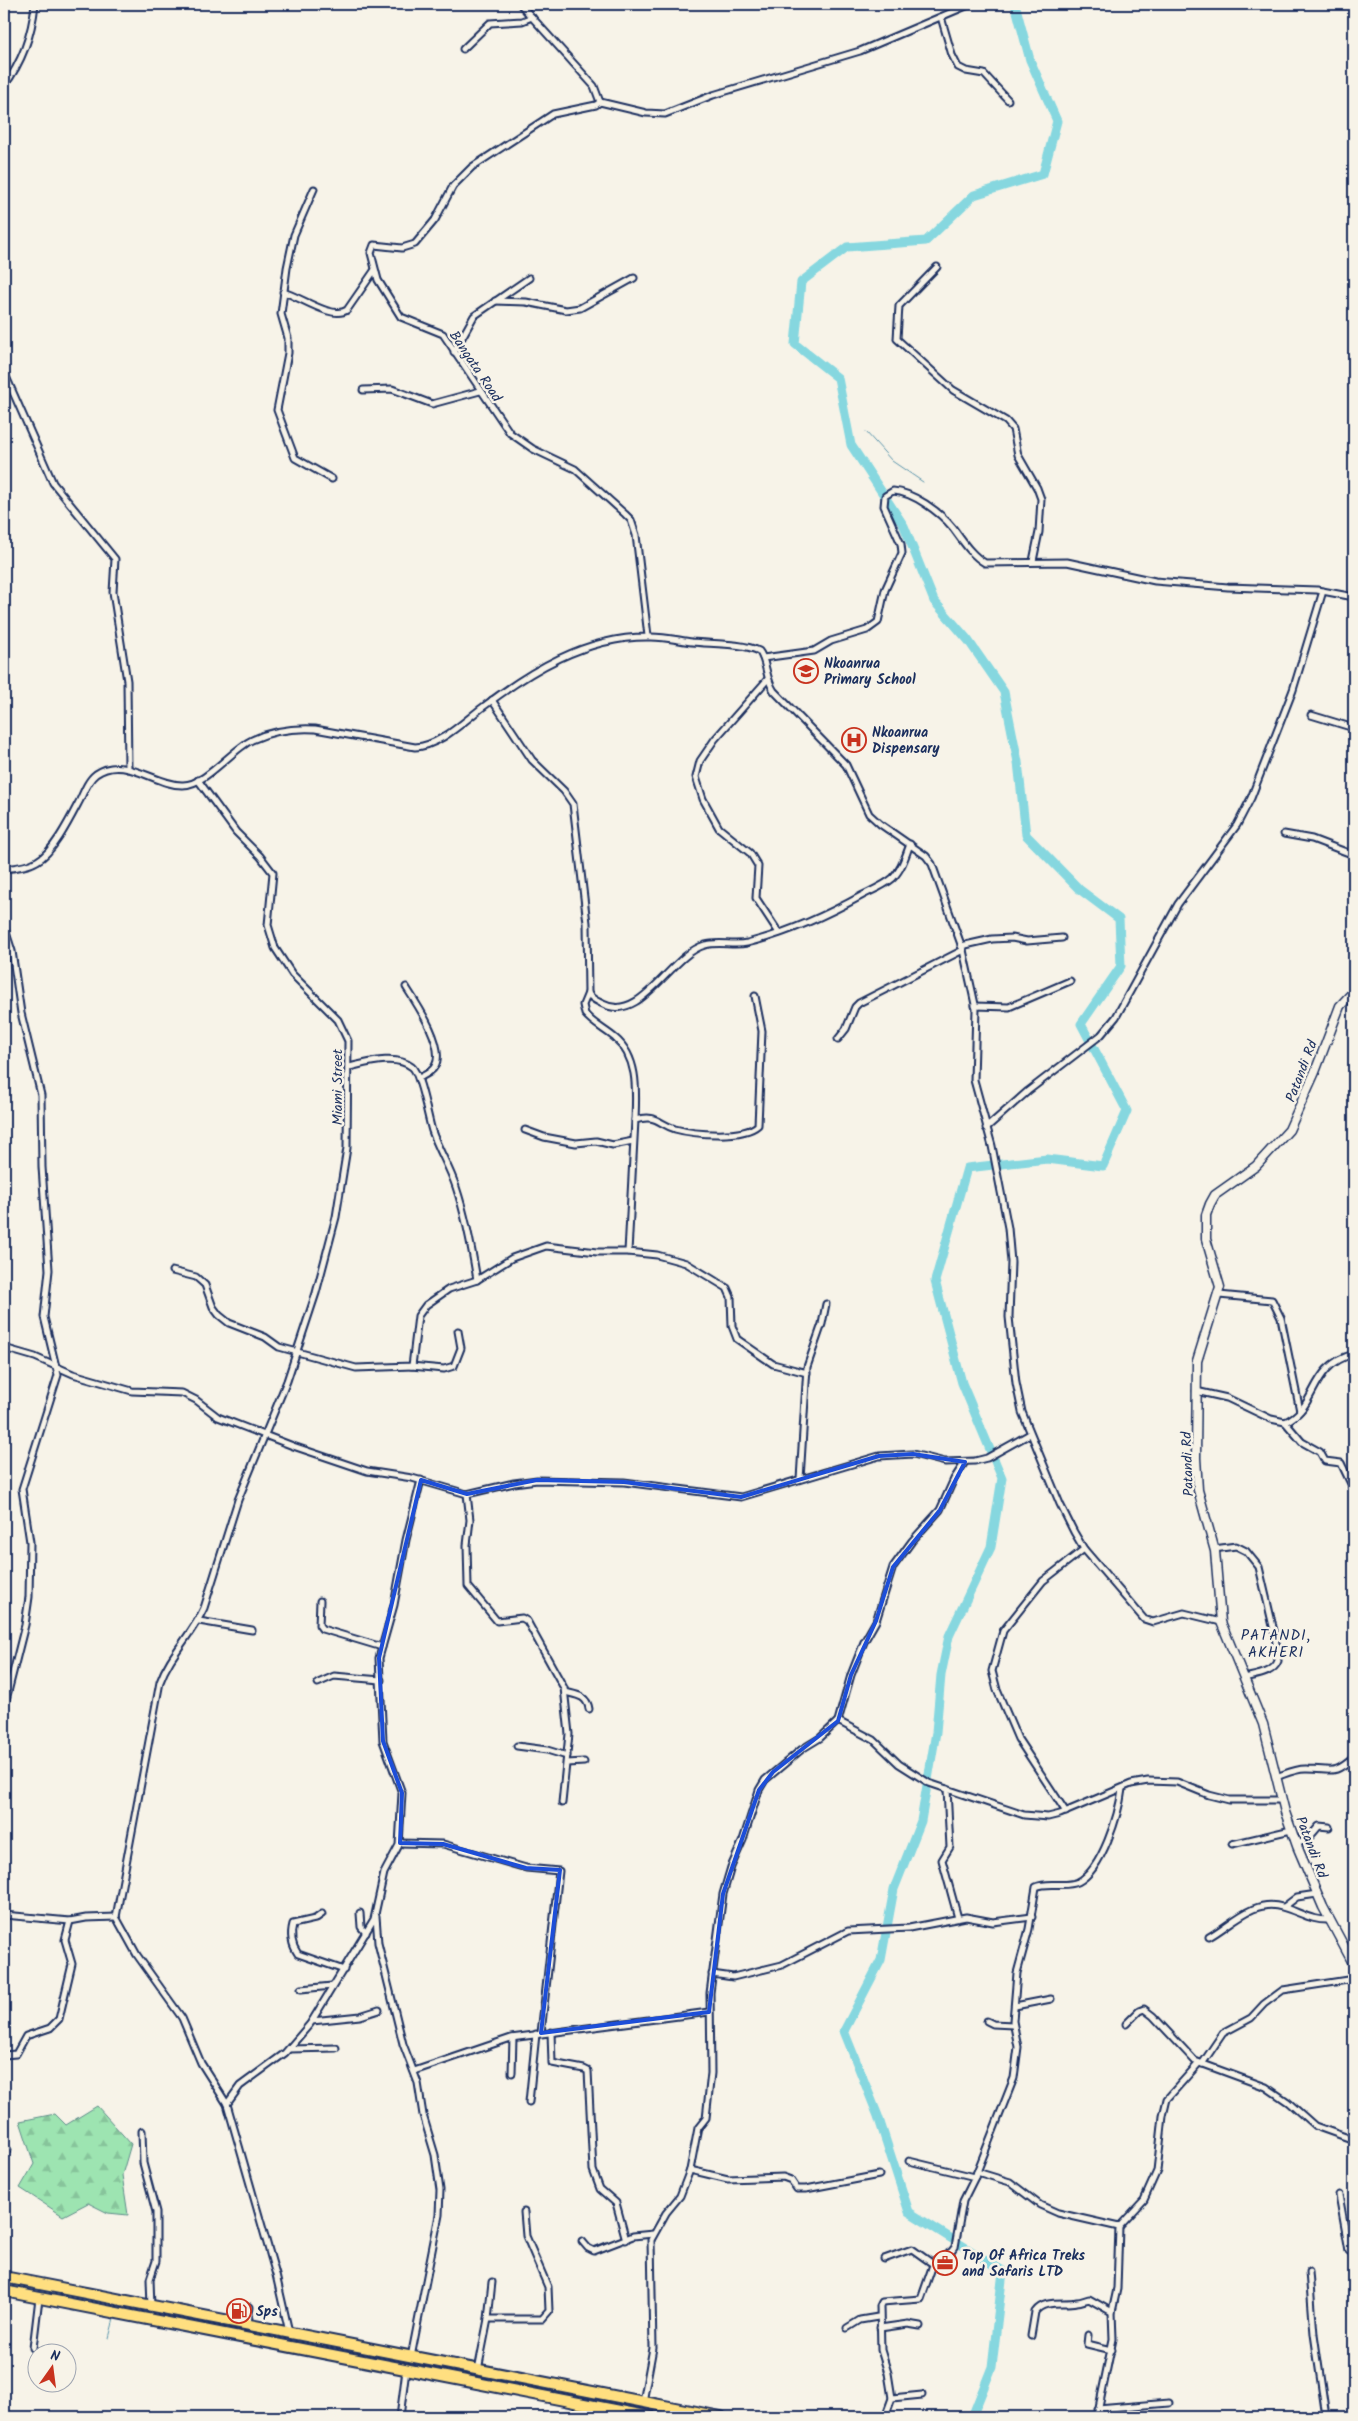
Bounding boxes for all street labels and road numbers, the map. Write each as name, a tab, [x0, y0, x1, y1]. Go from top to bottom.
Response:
street label: Bangata Road	[443, 326, 508, 407]
street label: Patandi Rd	[1280, 1036, 1324, 1106]
street label: Miami Street	[327, 1048, 349, 1125]
street label: Patandi Rd	[1176, 1430, 1200, 1497]
street label: Patandi Rd	[1289, 1813, 1333, 1882]

